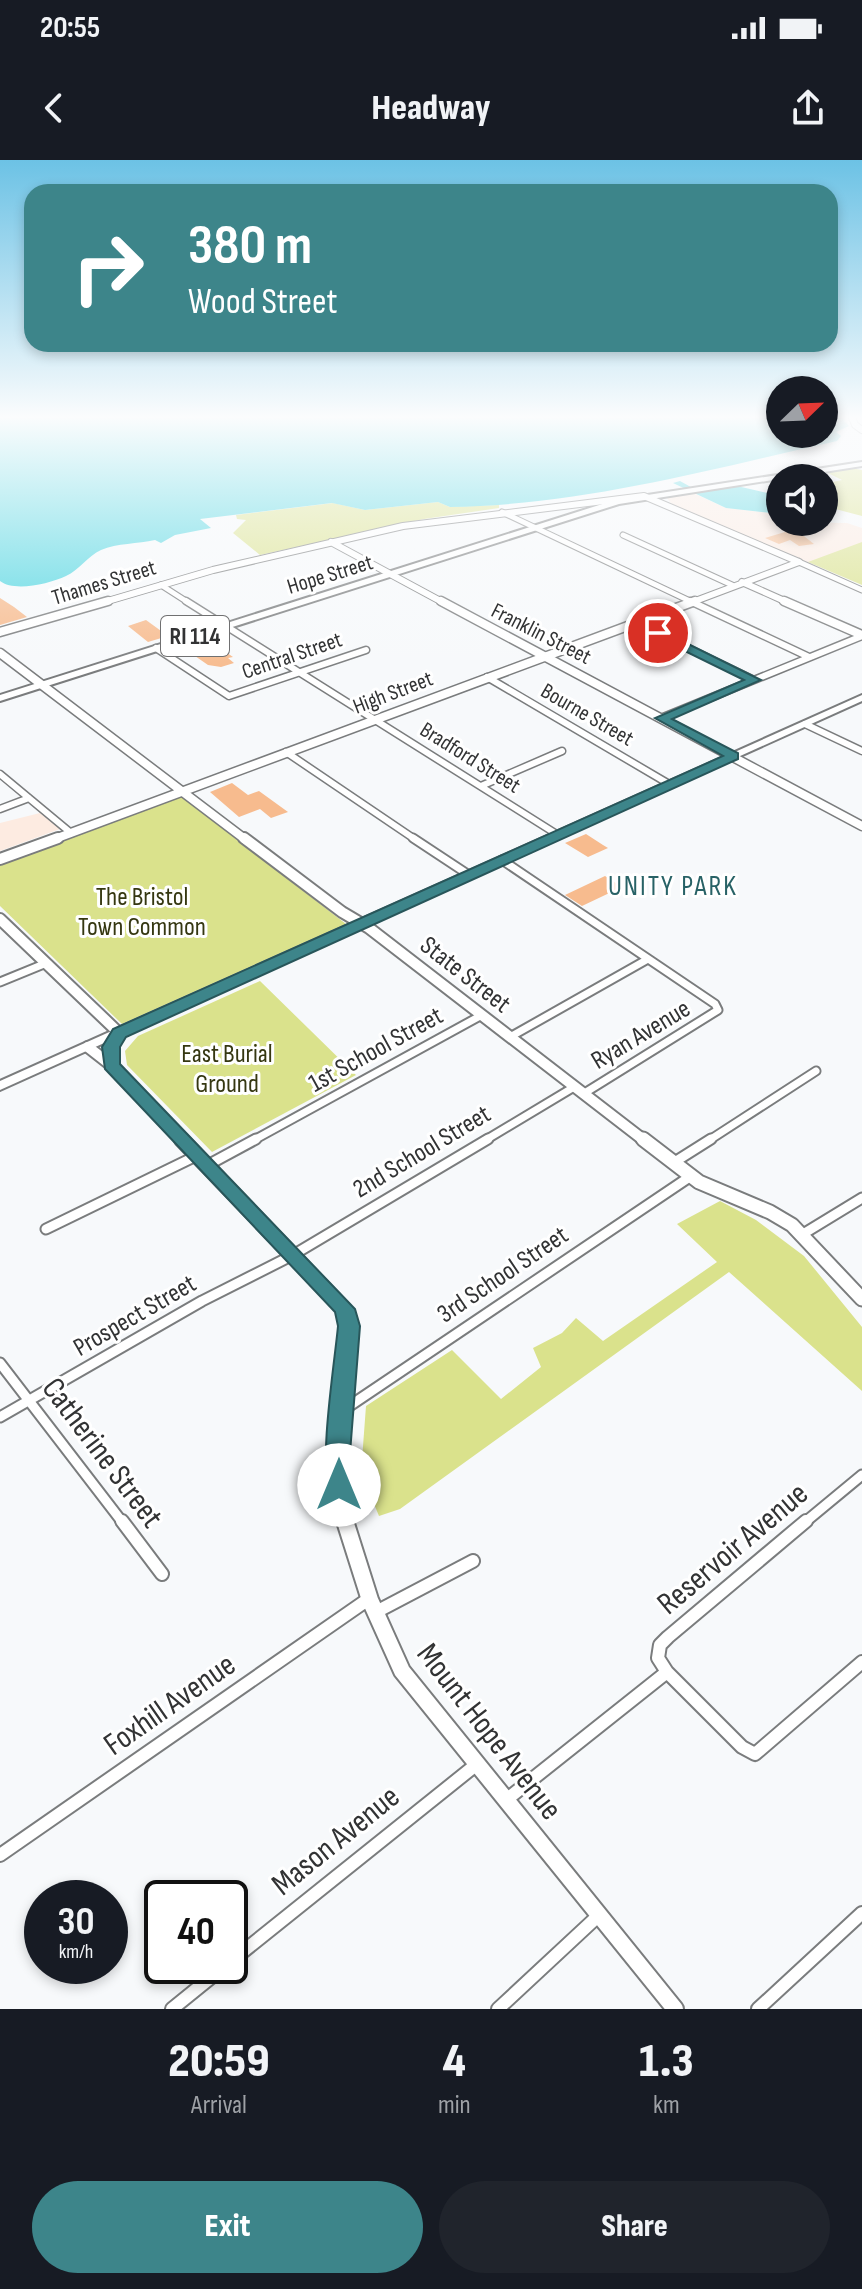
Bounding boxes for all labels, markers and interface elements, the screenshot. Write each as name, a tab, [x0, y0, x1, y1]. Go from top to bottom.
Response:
text: 20:55	[40, 10, 100, 46]
icon: back	[32, 86, 76, 130]
icon: share	[786, 86, 830, 130]
text: Headway	[372, 87, 490, 130]
text: 380 m	[188, 213, 312, 280]
icon: right	[56, 216, 160, 320]
text: Wood Street	[188, 281, 337, 324]
north arrow	[766, 376, 838, 448]
map controls	[766, 376, 838, 536]
button: sound	[766, 464, 838, 536]
street label: Hope Street	[284, 549, 376, 601]
street label: Thames Street	[49, 554, 160, 612]
street label: Franklin Street	[487, 597, 596, 671]
pin	[624, 599, 692, 667]
icon: arrive	[636, 611, 680, 655]
road number: RI 114	[161, 616, 229, 656]
street label: Central Street	[238, 626, 346, 686]
street label: High Street	[349, 665, 437, 721]
street label: Bourne Street	[536, 678, 638, 752]
street label: Bradford Street	[415, 716, 526, 800]
district label: UNITY PARK	[608, 870, 738, 903]
park label: The Bristol Town Common	[78, 882, 206, 943]
street label: State Street	[414, 930, 516, 1020]
street label: Ryan Avenue	[586, 993, 696, 1077]
street label: 1st School Street	[304, 1000, 449, 1100]
park label: East Burial Ground	[181, 1039, 273, 1100]
street label: 2nd School Street	[348, 1099, 496, 1205]
street label: 3rd School Street	[432, 1220, 574, 1330]
street label: Prospect Street	[68, 1268, 202, 1364]
street label: Catherine Street	[33, 1370, 171, 1536]
position arrow	[297, 1443, 381, 1527]
street label: Reservoir Avenue	[650, 1475, 816, 1623]
street label: Mount Hope Avenue	[408, 1636, 570, 1828]
street label: Foxhill Avenue	[97, 1646, 243, 1764]
street label: Mason Avenue	[264, 1778, 408, 1904]
speed limit sign: 40	[144, 1880, 248, 1984]
text: 30	[58, 1898, 94, 1946]
text: km/h	[59, 1940, 93, 1964]
text: 20:59	[168, 2033, 270, 2090]
text: 4	[443, 2033, 466, 2090]
text: 1.3	[639, 2033, 694, 2090]
text: Arrival	[191, 2090, 247, 2121]
text: min	[438, 2090, 471, 2121]
text: km	[653, 2090, 680, 2121]
button: Exit	[32, 2181, 423, 2273]
button: Share	[439, 2181, 830, 2273]

